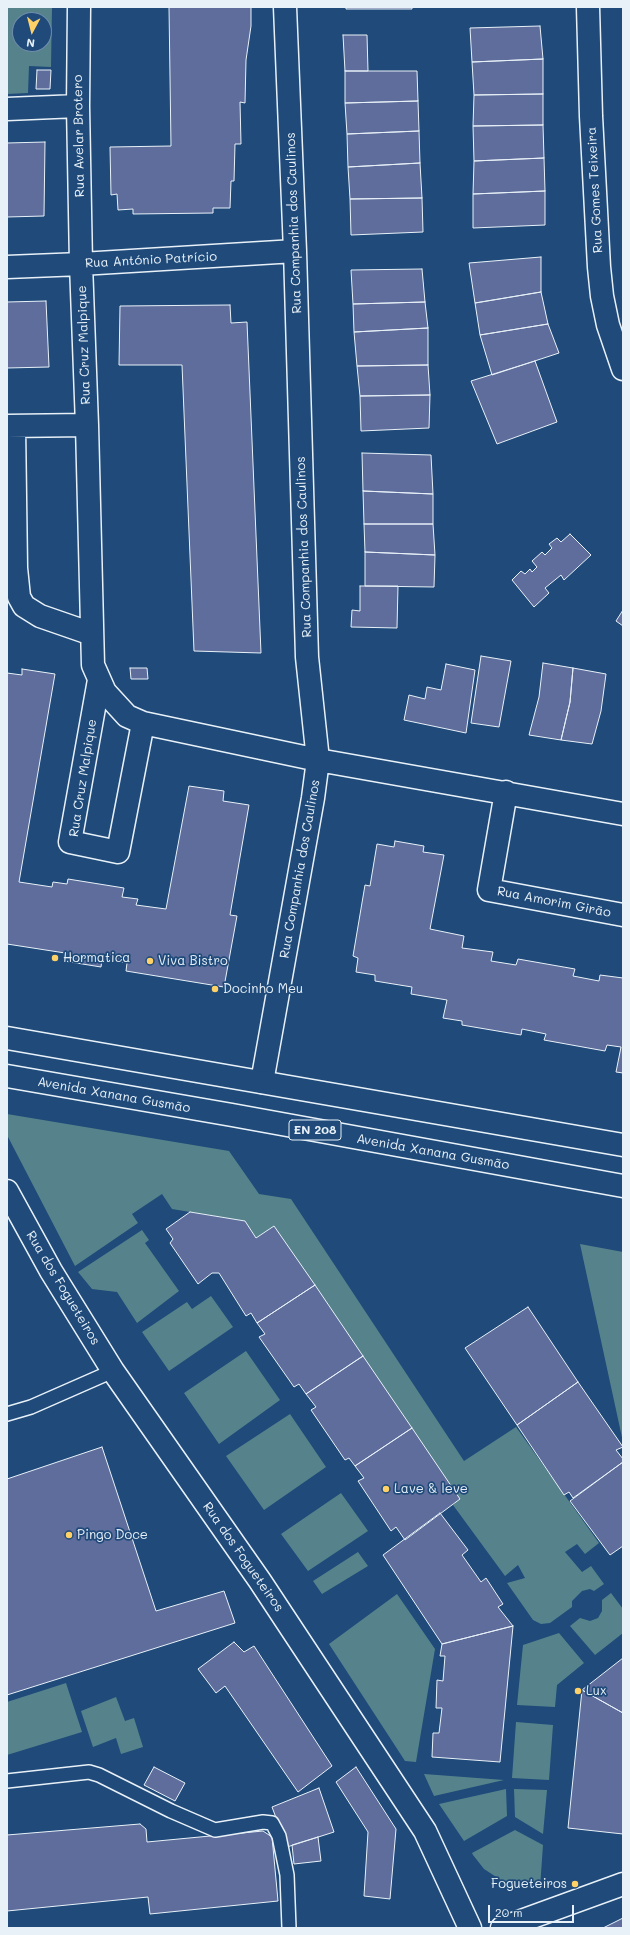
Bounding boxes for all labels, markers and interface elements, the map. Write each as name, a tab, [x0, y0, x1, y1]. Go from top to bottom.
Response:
north arrow	[12, 12, 52, 52]
text: N	[26, 35, 36, 51]
street label: Rua Avelar Brotero	[70, 75, 88, 197]
street label: Rua Gomes Teixeira	[584, 126, 606, 254]
street label: Rua Companhia dos Caulinos	[283, 132, 305, 314]
street label: Rua António Patrício	[85, 249, 217, 271]
street label: Rua Cruz Malpique	[74, 285, 94, 405]
street label: Rua Companhia dos Caulinos	[293, 456, 315, 638]
street label: Rua Cruz Malpique	[66, 718, 100, 838]
street label: Rua Companhia dos Caulinos	[277, 778, 323, 960]
street label: Rua Amorim Girão	[496, 883, 612, 921]
place label: Hormatica	[63, 950, 130, 966]
marker: Hormatica	[50, 953, 60, 963]
place label: Viva Bistro	[158, 953, 228, 969]
marker: Viva Bistro	[145, 956, 155, 966]
place label: Docinho Meu	[223, 981, 303, 997]
marker: Docinho Meu	[210, 984, 220, 994]
street label: Avenida Xanana Gusmão	[36, 1074, 192, 1116]
road number: EN 208	[289, 1120, 341, 1140]
street label: Avenida Xanana Gusmão	[355, 1131, 511, 1173]
street label: Rua dos Fogueteiros	[23, 1228, 103, 1348]
place label: Lave & leve	[394, 1481, 468, 1497]
marker: Lave & leve	[381, 1484, 391, 1494]
street label: Rua dos Fogueteiros	[199, 1499, 287, 1615]
place label: Pingo Doce	[77, 1527, 148, 1543]
marker: Pingo Doce	[64, 1530, 74, 1540]
place label: Lux	[586, 1683, 607, 1699]
marker: Lux	[573, 1686, 583, 1696]
place label: Fogueteiros	[491, 1876, 567, 1892]
marker: Fogueteiros	[570, 1879, 580, 1889]
scale bar	[490, 1897, 576, 1923]
text: 20 m	[495, 1904, 523, 1920]

